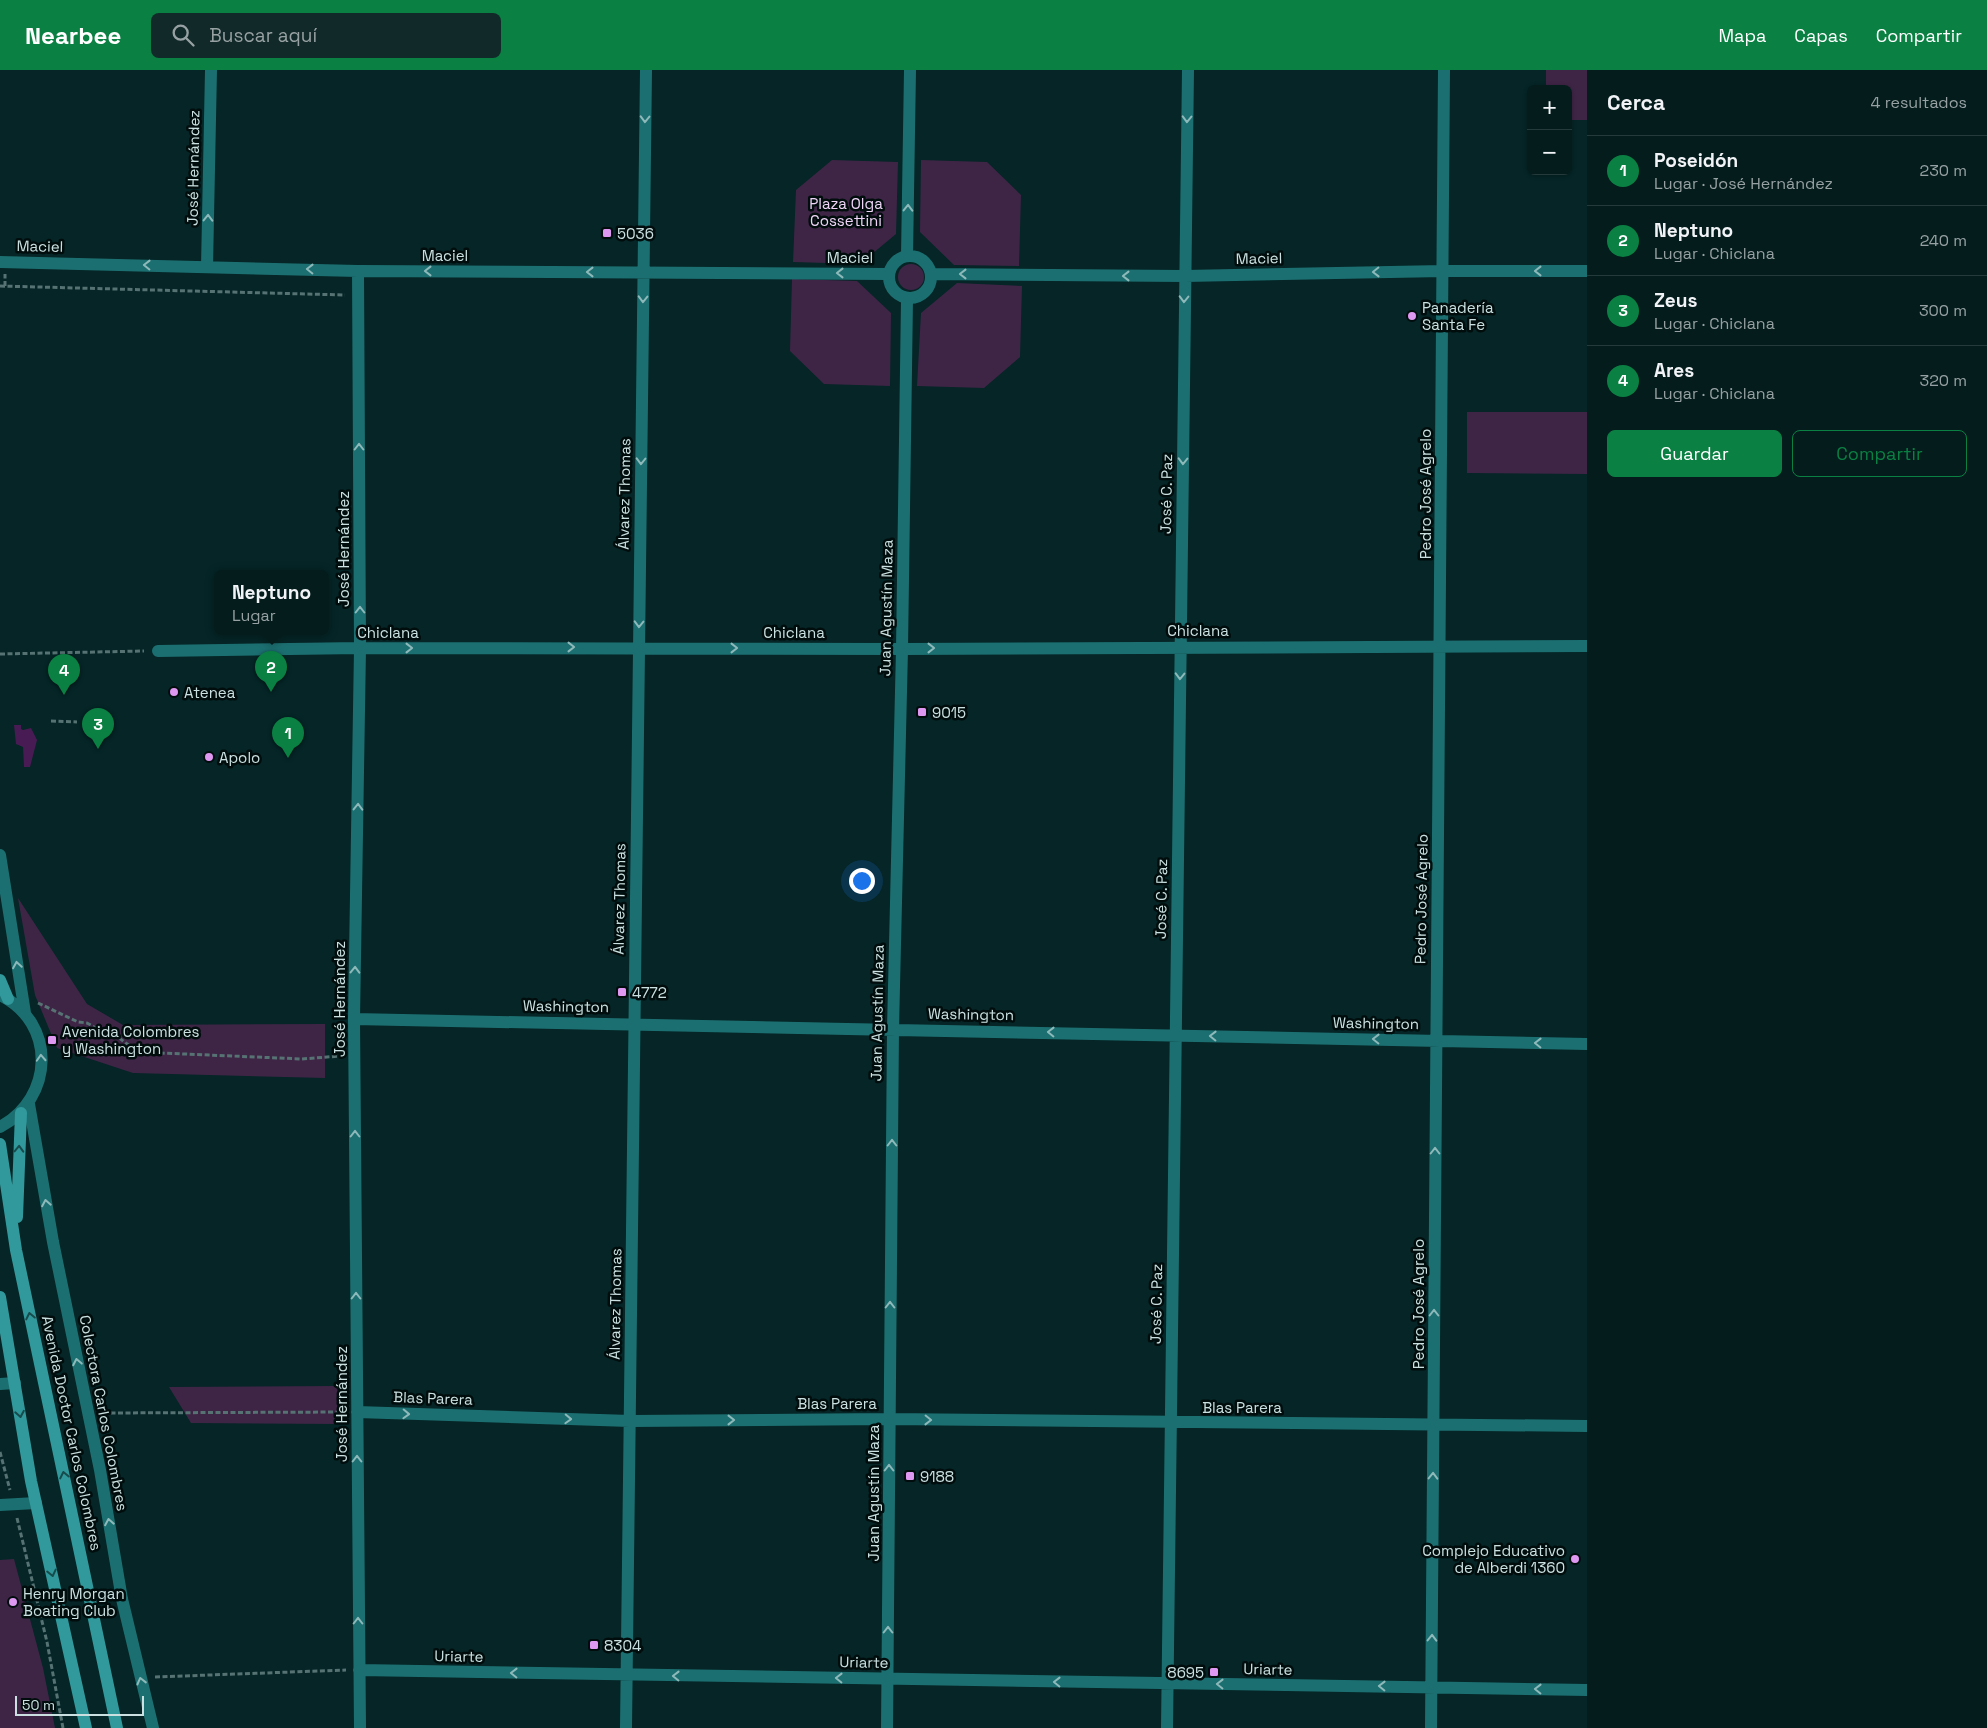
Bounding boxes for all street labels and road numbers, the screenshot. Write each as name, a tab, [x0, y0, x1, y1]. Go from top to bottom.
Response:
street label: José Hernández	[182, 110, 204, 226]
street label: Maciel	[17, 236, 63, 256]
street label: Maciel	[422, 246, 468, 265]
street label: Maciel	[827, 248, 873, 267]
street label: Maciel	[1236, 248, 1282, 268]
street label: Pedro José Agrelo	[1416, 429, 1435, 559]
street label: Álvarez Thomas	[614, 438, 634, 550]
street label: José C. Paz	[1156, 454, 1176, 534]
street label: José Hernández	[334, 491, 353, 607]
street label: Juan Agustín Maza	[875, 539, 897, 677]
street label: Chiclana	[1167, 621, 1229, 640]
street label: Chiclana	[357, 623, 419, 642]
street label: Chiclana	[763, 623, 825, 642]
street label: Pedro José Agrelo	[1410, 834, 1432, 964]
street label: Álvarez Thomas	[609, 843, 629, 955]
street label: José C. Paz	[1151, 859, 1171, 939]
street label: José Hernández	[330, 941, 349, 1057]
street label: Juan Agustín Maza	[866, 944, 888, 1082]
street label: Washington	[523, 996, 609, 1016]
street label: Washington	[928, 1004, 1014, 1024]
street label: Washington	[1333, 1013, 1419, 1033]
street label: Pedro José Agrelo	[1409, 1239, 1428, 1369]
street label: Álvarez Thomas	[605, 1248, 625, 1360]
street label: José C. Paz	[1146, 1264, 1166, 1344]
street label: Colectora Carlos Colombres	[76, 1313, 132, 1513]
street label: Avenida Doctor Carlos Colombres	[38, 1314, 106, 1552]
street label: José Hernández	[332, 1346, 351, 1462]
street label: Blas Parera	[393, 1387, 474, 1409]
street label: Blas Parera	[797, 1394, 877, 1413]
street label: Blas Parera	[1202, 1398, 1282, 1417]
street label: Juan Agustín Maza	[864, 1424, 883, 1561]
street label: Uriarte	[434, 1646, 484, 1666]
street label: Uriarte	[839, 1652, 889, 1672]
street label: Uriarte	[1243, 1659, 1293, 1679]

